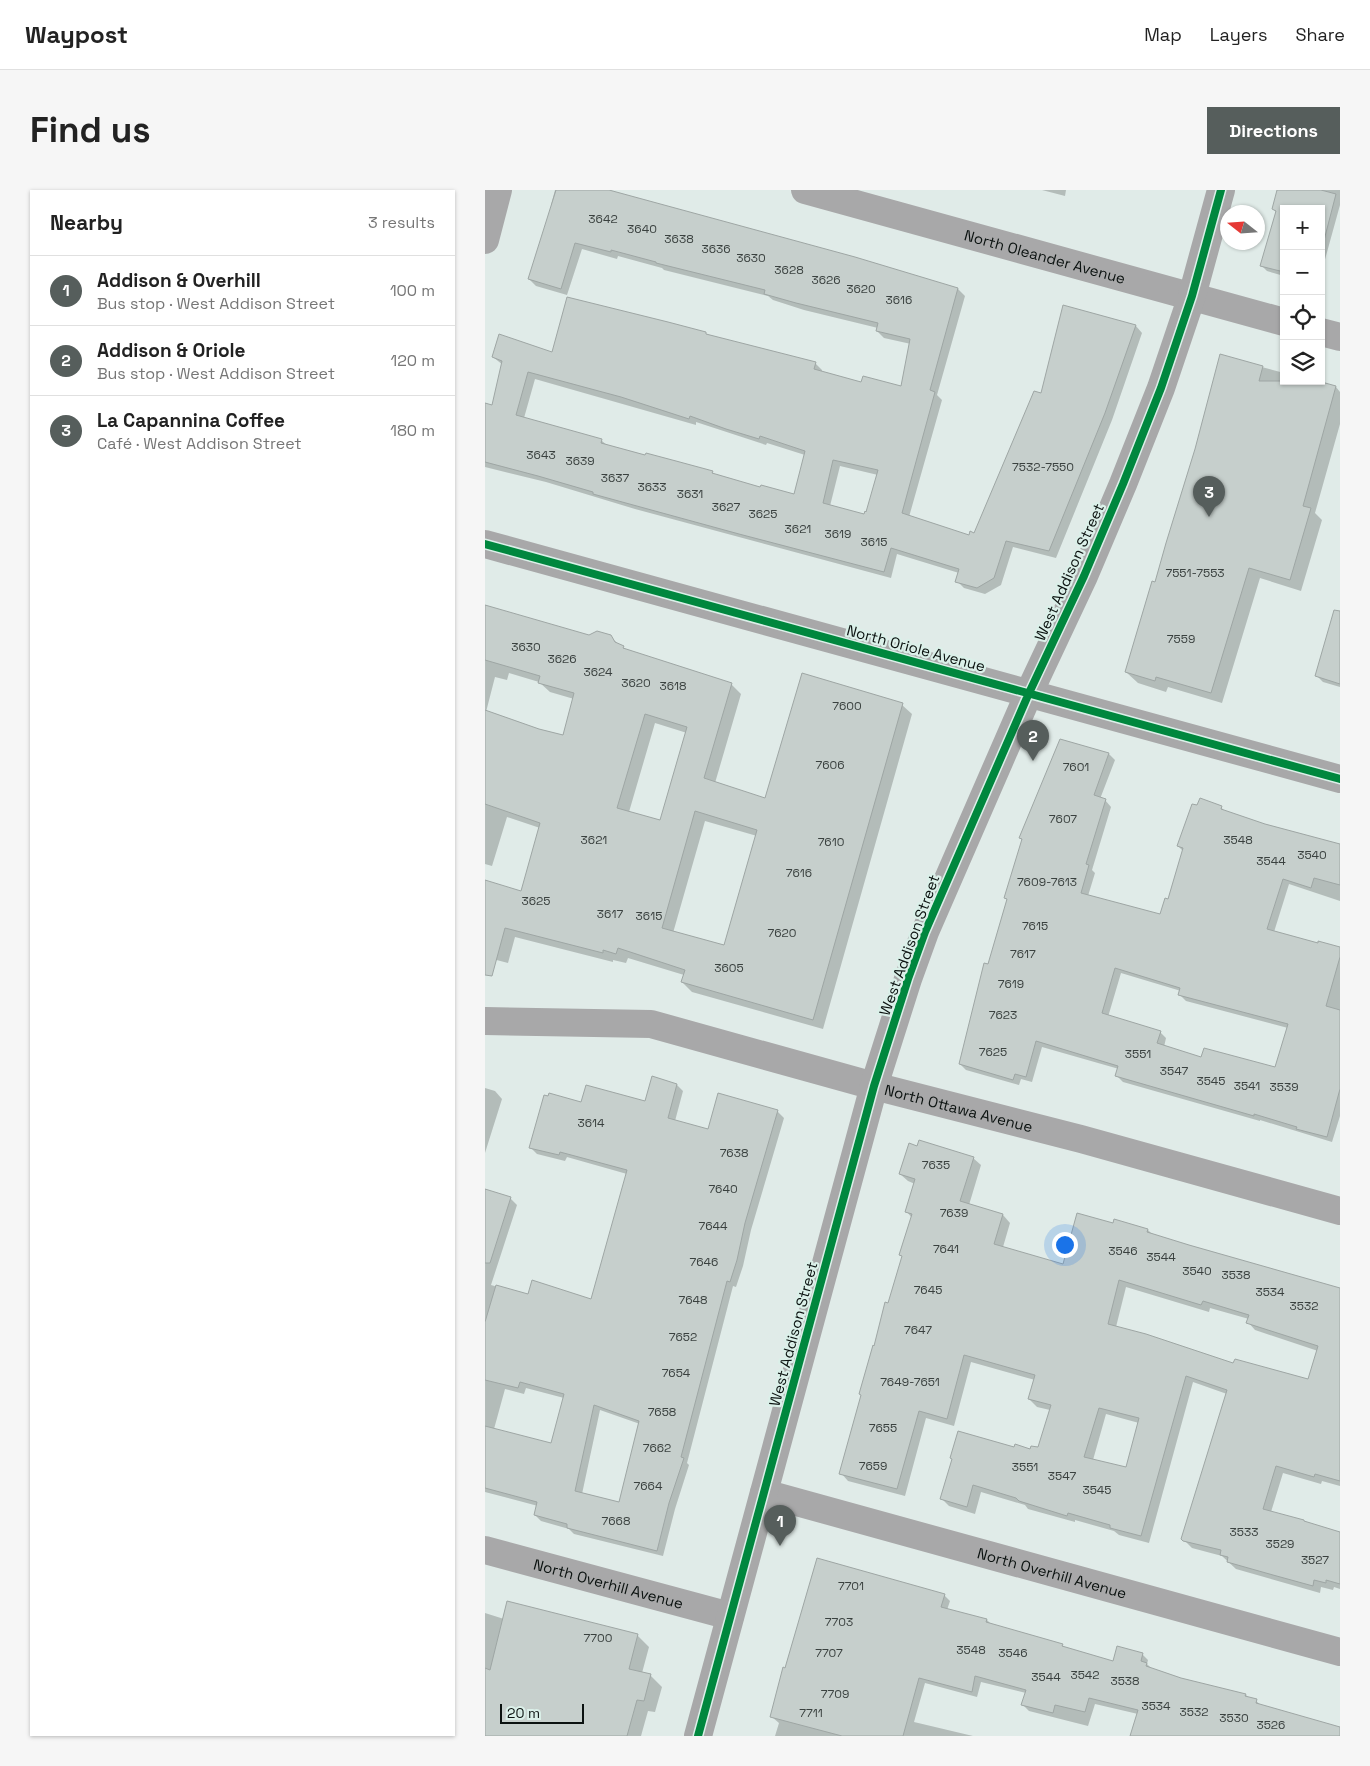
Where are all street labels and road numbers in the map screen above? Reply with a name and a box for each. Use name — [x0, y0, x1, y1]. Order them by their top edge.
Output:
street label: North Oleander Avenue — [962, 225, 1128, 287]
street label: West Addison Street — [1030, 500, 1108, 644]
street label: North Oriole Avenue — [845, 620, 987, 676]
street label: West Addison Street — [875, 872, 943, 1018]
street label: North Ottawa Avenue — [883, 1080, 1035, 1136]
street label: West Addison Street — [765, 1260, 821, 1408]
street label: North Overhill Avenue — [975, 1543, 1129, 1602]
street label: North Overhill Avenue — [532, 1554, 686, 1613]

